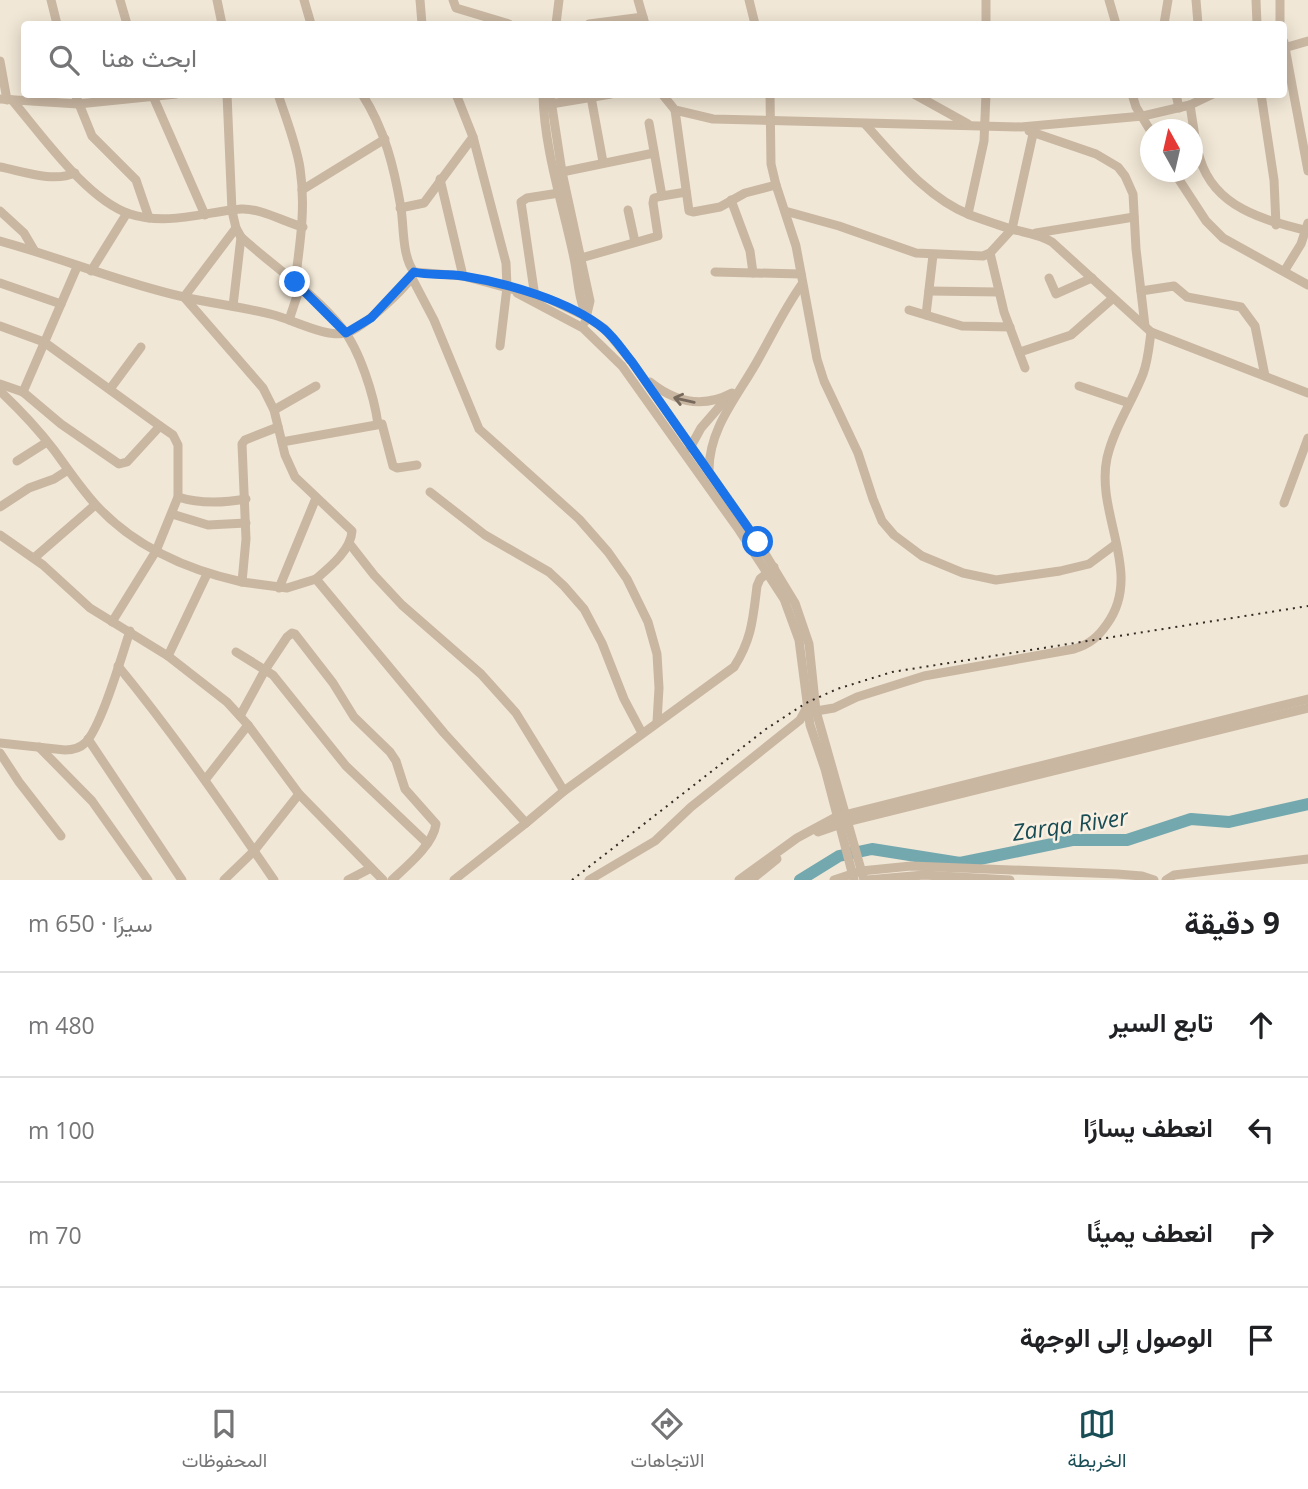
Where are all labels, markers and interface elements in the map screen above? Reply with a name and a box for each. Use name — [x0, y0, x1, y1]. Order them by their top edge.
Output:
search box — [21, 21, 1287, 98]
text: ابحث هنا — [101, 39, 197, 75]
icon: search — [45, 41, 83, 79]
north arrow — [1140, 119, 1203, 182]
route end — [279, 266, 310, 297]
one-way arrow — [673, 392, 695, 405]
route start — [742, 526, 773, 557]
water label: Zarqa River — [1009, 800, 1131, 848]
text: 9 دقيقة — [1184, 902, 1280, 943]
text: سيرًا · 650 m — [28, 907, 153, 939]
text: تابع السير — [1109, 1004, 1213, 1040]
icon: ahead — [1242, 1006, 1280, 1044]
text: 480 m — [28, 1009, 95, 1041]
text: انعطف يسارًا — [1083, 1109, 1213, 1145]
icon: left — [1242, 1111, 1280, 1149]
text: 100 m — [28, 1114, 95, 1146]
text: انعطف يمينًا — [1086, 1214, 1213, 1250]
icon: right — [1242, 1216, 1280, 1254]
text: 70 m — [28, 1219, 82, 1251]
text: الوصول إلى الوجهة — [1020, 1319, 1213, 1355]
icon: arrive — [1242, 1321, 1280, 1359]
tab: المحفوظات — [182, 1405, 267, 1477]
tab: الاتجاهات — [631, 1405, 704, 1477]
tab: الخريطة — [1068, 1405, 1126, 1477]

